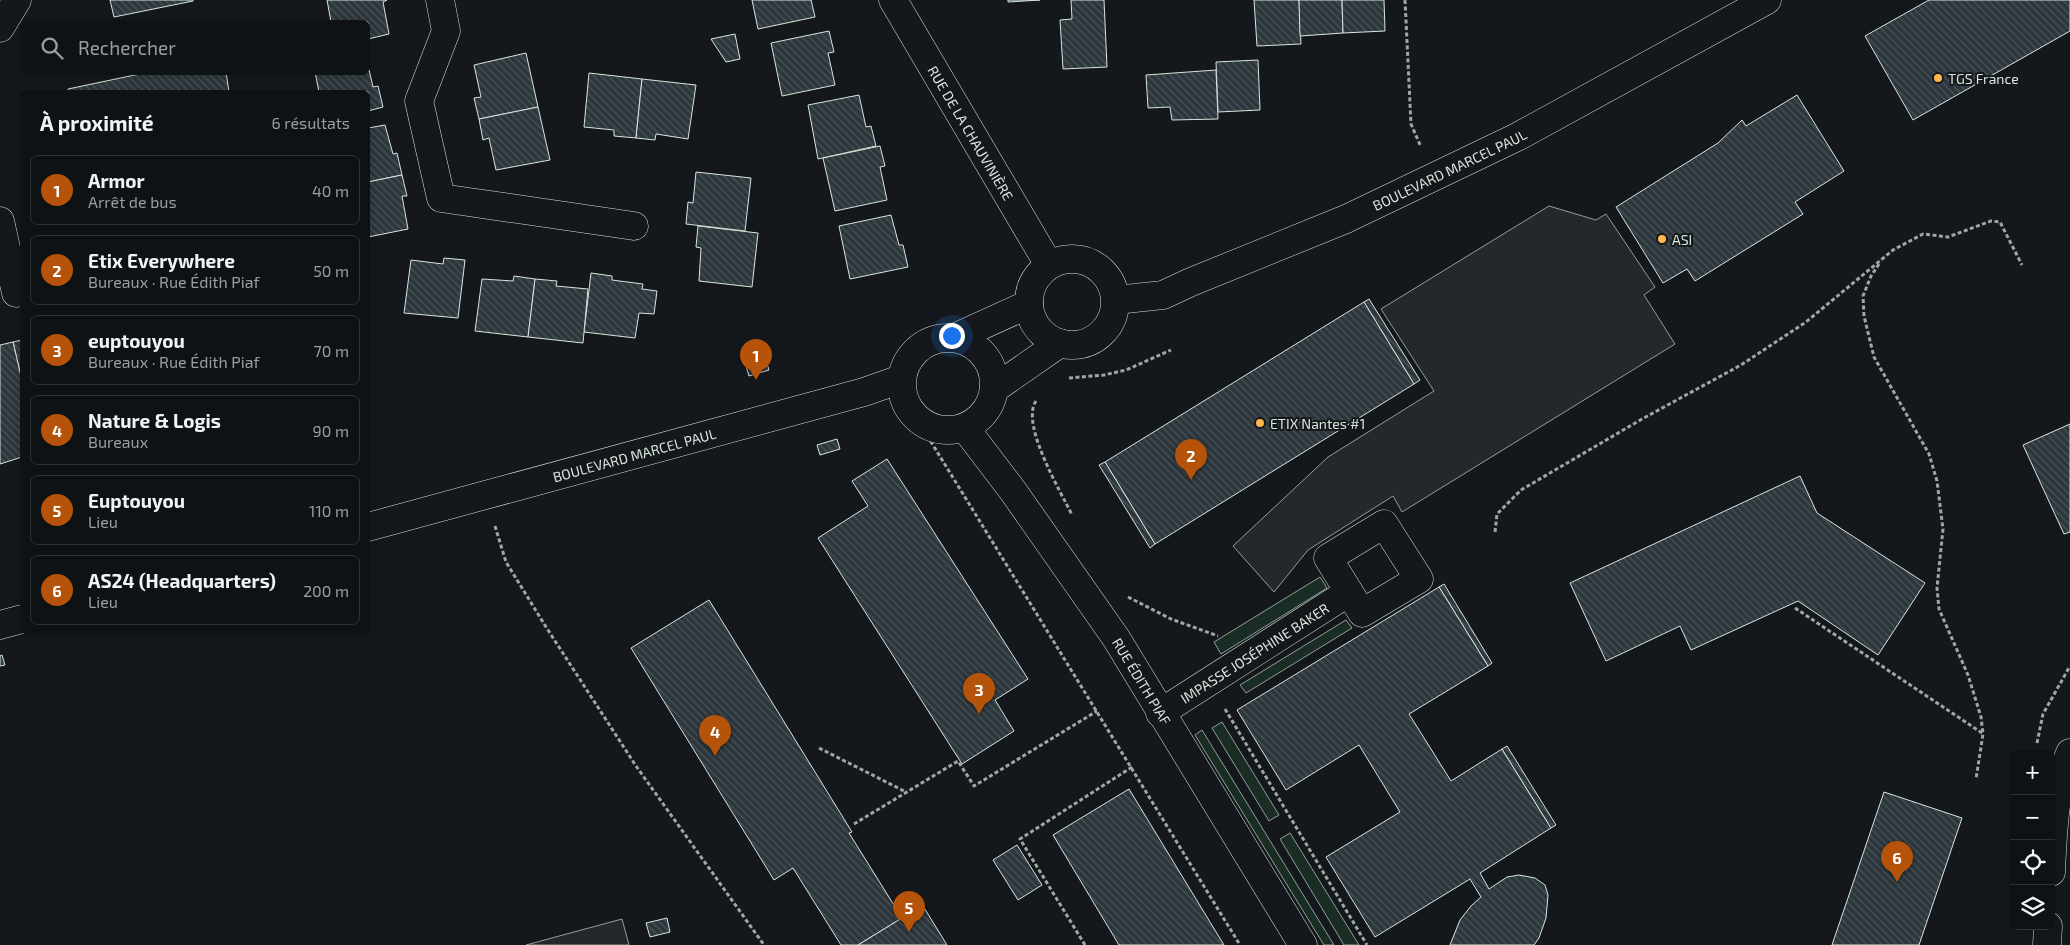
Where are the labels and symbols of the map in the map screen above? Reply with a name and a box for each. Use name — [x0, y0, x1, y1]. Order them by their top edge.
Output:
street label: RUE DE LA CHAUVINIÈRE — [925, 62, 1017, 203]
place label: TGS France — [1948, 70, 2019, 87]
marker: TGS France — [1932, 72, 1944, 84]
street label: BOULEVARD MARCEL PAUL — [1370, 125, 1529, 214]
place label: ASI — [1672, 231, 1692, 248]
marker: ASI — [1656, 233, 1668, 245]
your location — [939, 323, 965, 349]
pin: 1 — [740, 339, 772, 380]
place label: ETIX Nantes #1 — [1270, 415, 1365, 432]
marker: ETIX Nantes #1 — [1254, 417, 1266, 429]
street label: BOULEVARD MARCEL PAUL — [551, 424, 718, 485]
pin: 2 — [1175, 439, 1207, 480]
street label: IMPASSE JOSÉPHINE BAKER — [1177, 599, 1332, 706]
street label: RUE ÉDITH PIAF — [1109, 634, 1175, 728]
pin: 3 — [963, 673, 995, 714]
pin: 4 — [699, 715, 731, 756]
pin: 6 — [1881, 841, 1913, 882]
pin: 5 — [893, 891, 925, 932]

